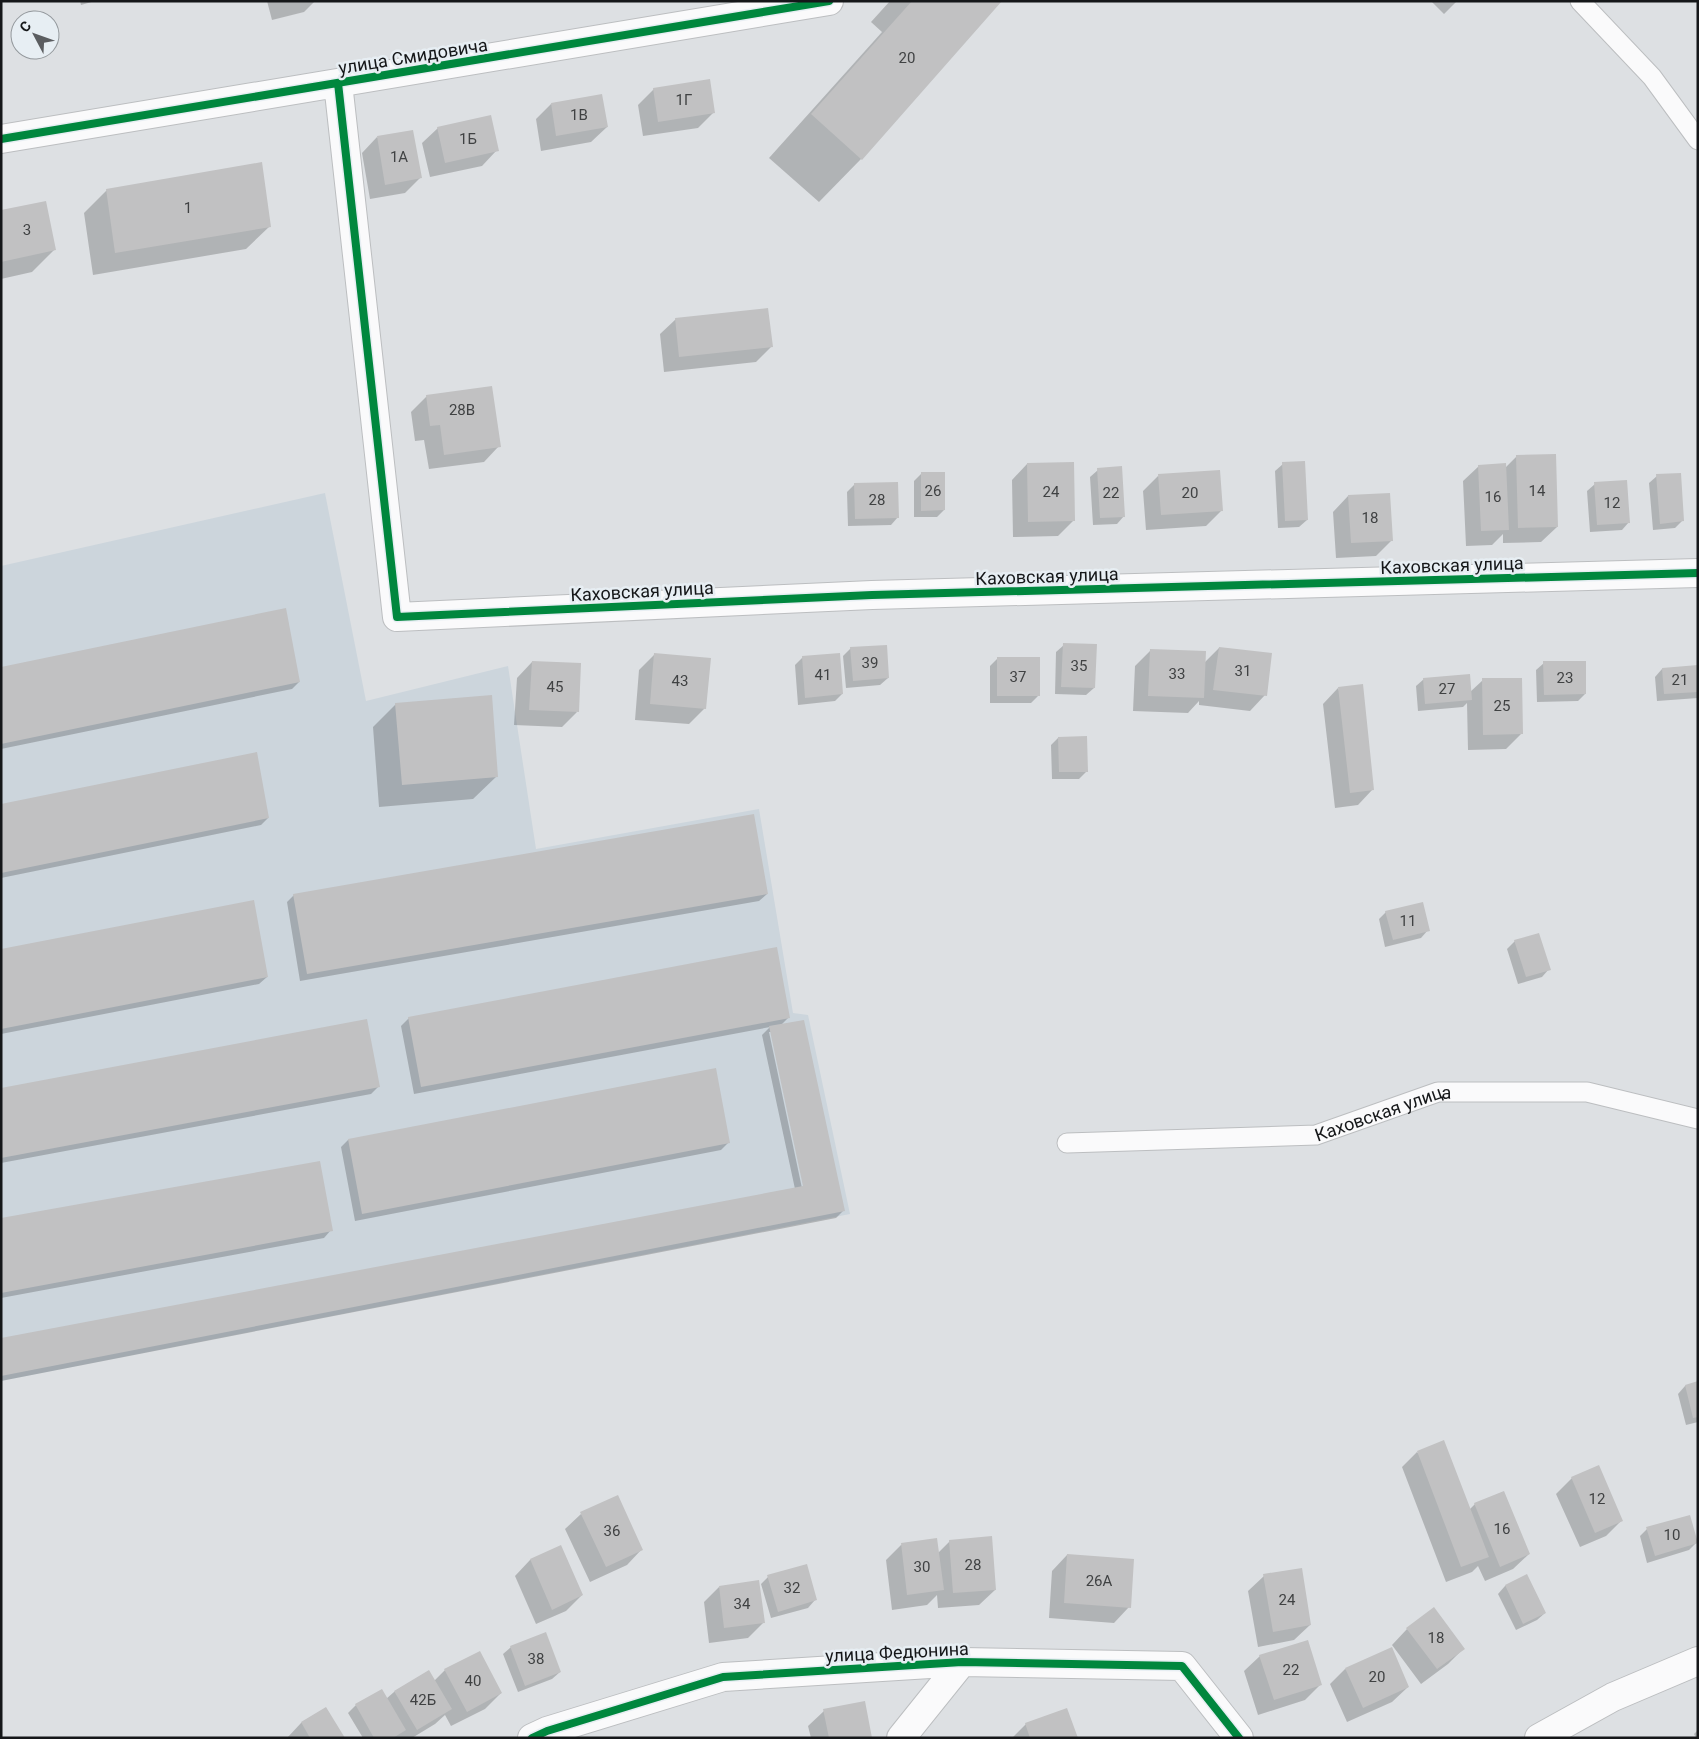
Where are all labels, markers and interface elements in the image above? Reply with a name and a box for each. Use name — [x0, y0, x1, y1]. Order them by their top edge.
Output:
north arrow — [10, 10, 60, 60]
text: С — [16, 18, 34, 35]
street label: улица Смидовича — [337, 34, 489, 78]
house number: 20 — [899, 49, 915, 67]
house number: 1Г — [676, 91, 692, 109]
house number: 1В — [570, 106, 588, 124]
house number: 1Б — [459, 130, 477, 148]
house number: 1А — [390, 148, 408, 166]
house number: 1 — [184, 199, 192, 217]
house number: 3 — [23, 221, 31, 239]
house number: 28В — [449, 401, 475, 419]
house number: 26 — [925, 482, 941, 500]
house number: 14 — [1529, 482, 1546, 500]
house number: 24 — [1043, 483, 1060, 501]
house number: 22 — [1103, 484, 1119, 502]
house number: 20 — [1182, 484, 1198, 502]
house number: 16 — [1485, 488, 1501, 506]
house number: 28 — [869, 491, 885, 509]
house number: 12 — [1604, 494, 1620, 512]
house number: 18 — [1362, 509, 1378, 527]
street label: Каховская улица — [1380, 552, 1524, 578]
street label: Каховская улица — [975, 563, 1119, 589]
street label: Каховская улица — [570, 577, 714, 605]
house number: 39 — [862, 654, 878, 672]
house number: 35 — [1071, 657, 1087, 675]
house number: 31 — [1235, 662, 1251, 680]
house number: 33 — [1169, 665, 1185, 683]
house number: 41 — [815, 666, 831, 684]
house number: 37 — [1010, 668, 1026, 686]
house number: 23 — [1557, 669, 1573, 687]
house number: 21 — [1672, 671, 1688, 689]
house number: 43 — [672, 672, 688, 690]
house number: 45 — [547, 678, 563, 696]
house number: 27 — [1439, 680, 1455, 698]
house number: 25 — [1494, 697, 1510, 715]
house number: 11 — [1400, 912, 1416, 930]
street label: Каховская улица — [1312, 1081, 1451, 1145]
house number: 12 — [1589, 1490, 1605, 1508]
house number: 16 — [1494, 1520, 1510, 1538]
house number: 36 — [604, 1522, 620, 1540]
house number: 10 — [1664, 1526, 1680, 1544]
house number: 28 — [965, 1556, 981, 1574]
house number: 30 — [914, 1558, 930, 1576]
house number: 26А — [1086, 1572, 1113, 1590]
house number: 32 — [784, 1579, 800, 1597]
house number: 24 — [1279, 1591, 1296, 1609]
house number: 34 — [734, 1595, 751, 1613]
house number: 18 — [1428, 1629, 1444, 1647]
street label: улица Федюнина — [825, 1638, 969, 1666]
house number: 38 — [528, 1650, 544, 1668]
house number: 22 — [1283, 1661, 1299, 1679]
house number: 20 — [1369, 1668, 1385, 1686]
house number: 40 — [465, 1672, 481, 1690]
house number: 42Б — [410, 1691, 436, 1709]

